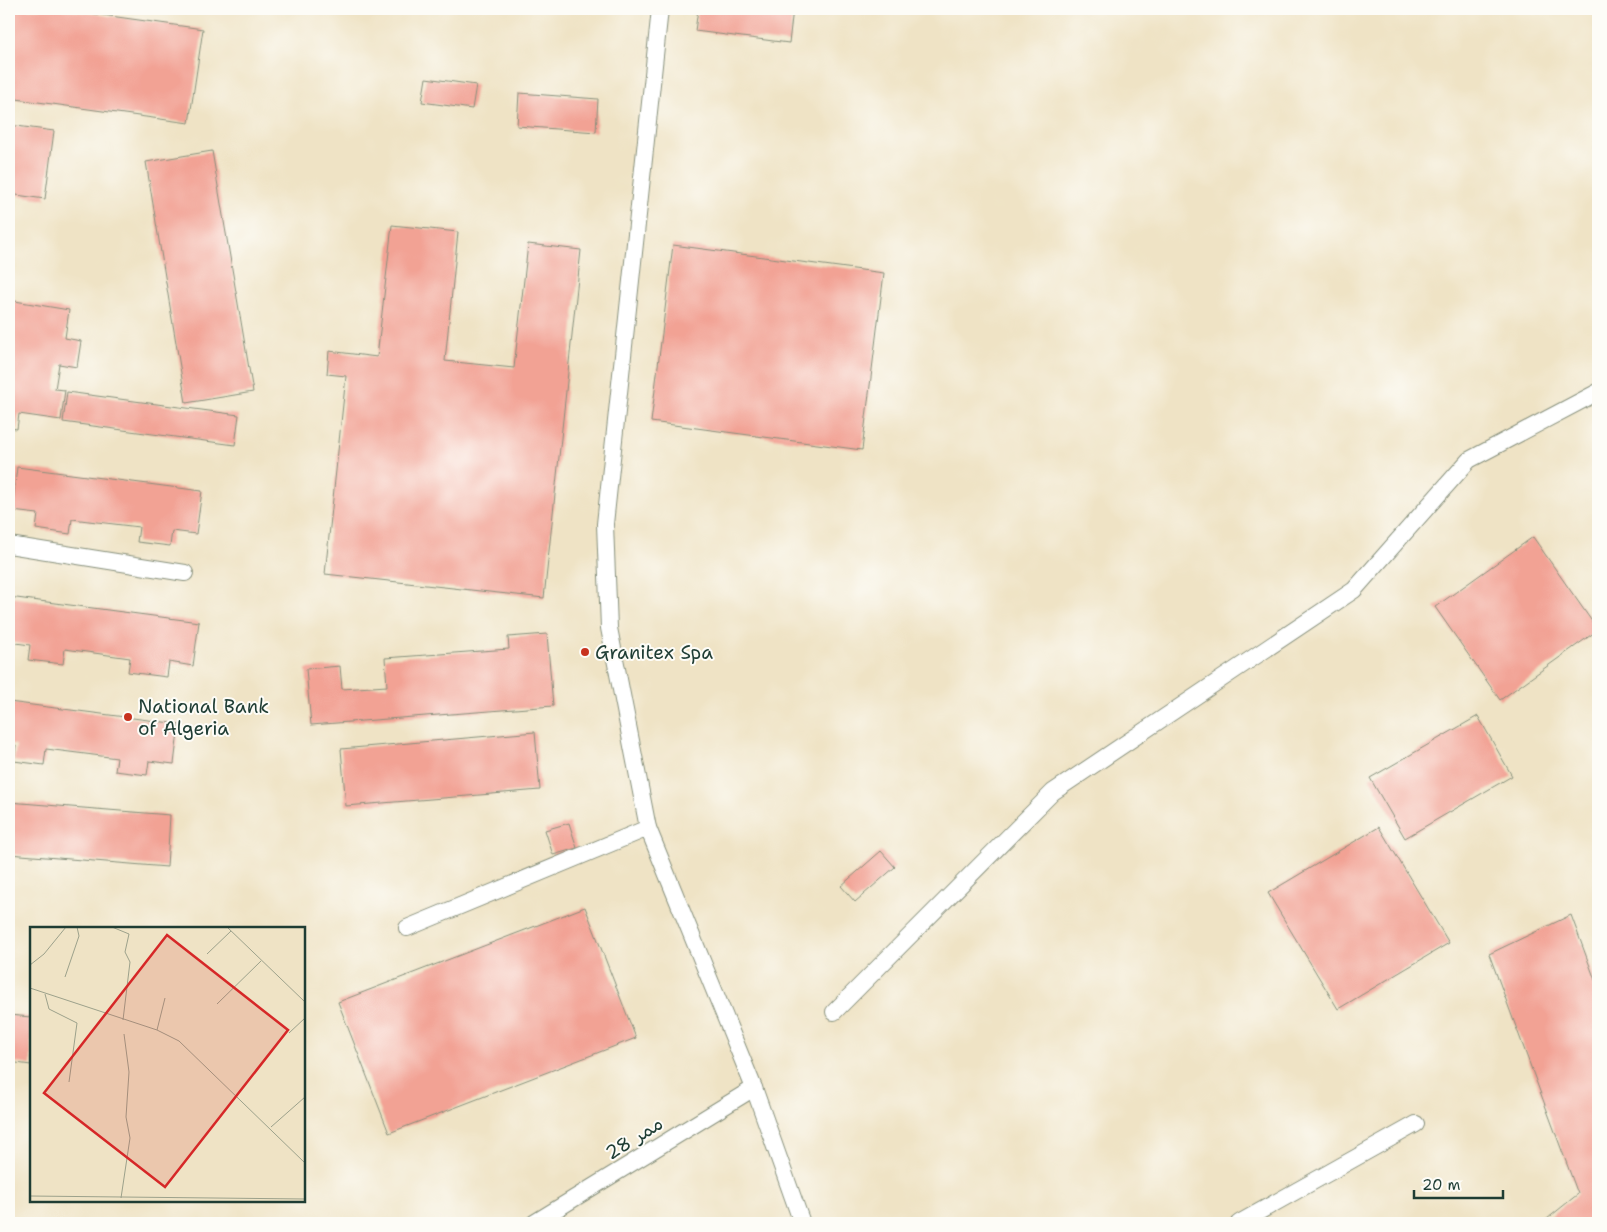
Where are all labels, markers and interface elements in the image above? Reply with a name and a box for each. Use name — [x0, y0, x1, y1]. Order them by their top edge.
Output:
place label: Granitex Spa — [595, 640, 713, 665]
marker: Granitex Spa — [579, 646, 591, 658]
place label: National Bank of Algeria — [138, 694, 269, 741]
marker: National Bank of Algeria — [122, 711, 134, 723]
inset map — [30, 927, 305, 1202]
street label: ممر 28 — [601, 1111, 667, 1165]
scale bar — [1414, 1167, 1503, 1199]
text: 20 m — [1422, 1175, 1461, 1195]

